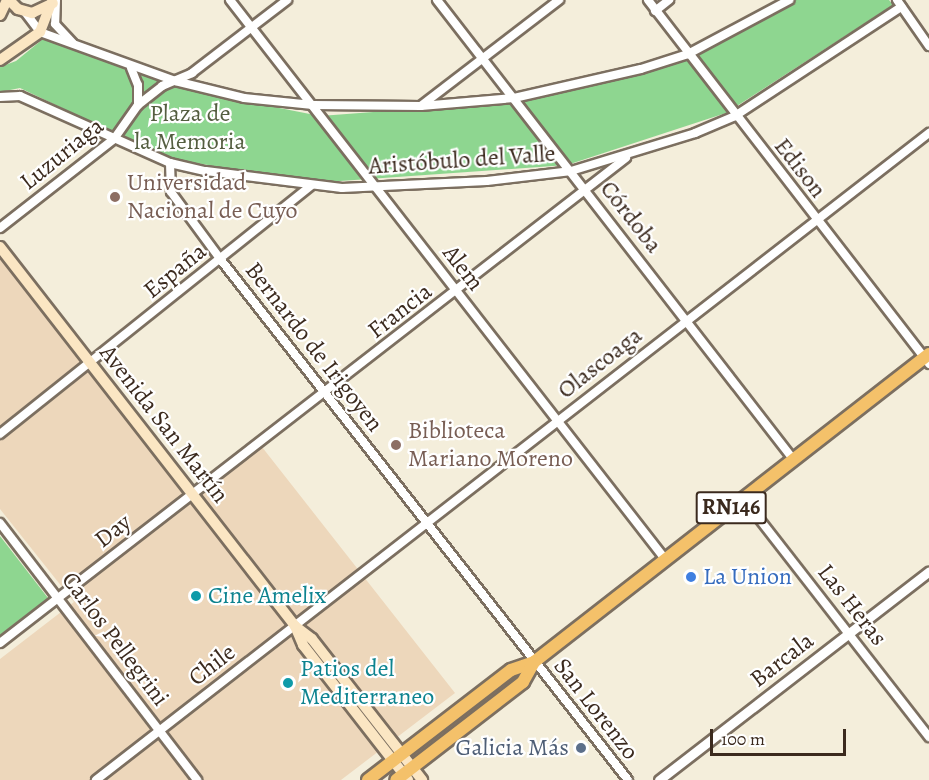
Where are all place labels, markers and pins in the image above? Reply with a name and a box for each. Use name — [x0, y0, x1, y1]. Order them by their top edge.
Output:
place label: Universidad Nacional de Cuyo — [127, 169, 297, 225]
marker: Universidad Nacional de Cuyo — [108, 190, 122, 204]
place label: Biblioteca Mariano Moreno — [408, 417, 573, 473]
marker: Biblioteca Mariano Moreno — [389, 438, 403, 452]
place label: La Union — [703, 563, 792, 591]
marker: La Union — [684, 570, 698, 584]
place label: Cine Amelix — [208, 582, 326, 610]
marker: Cine Amelix — [189, 589, 203, 603]
place label: Patios del Mediterraneo — [300, 655, 434, 711]
marker: Patios del Mediterraneo — [281, 676, 295, 690]
place label: Galicia Más — [456, 734, 569, 762]
marker: Galicia Más — [574, 741, 588, 755]

